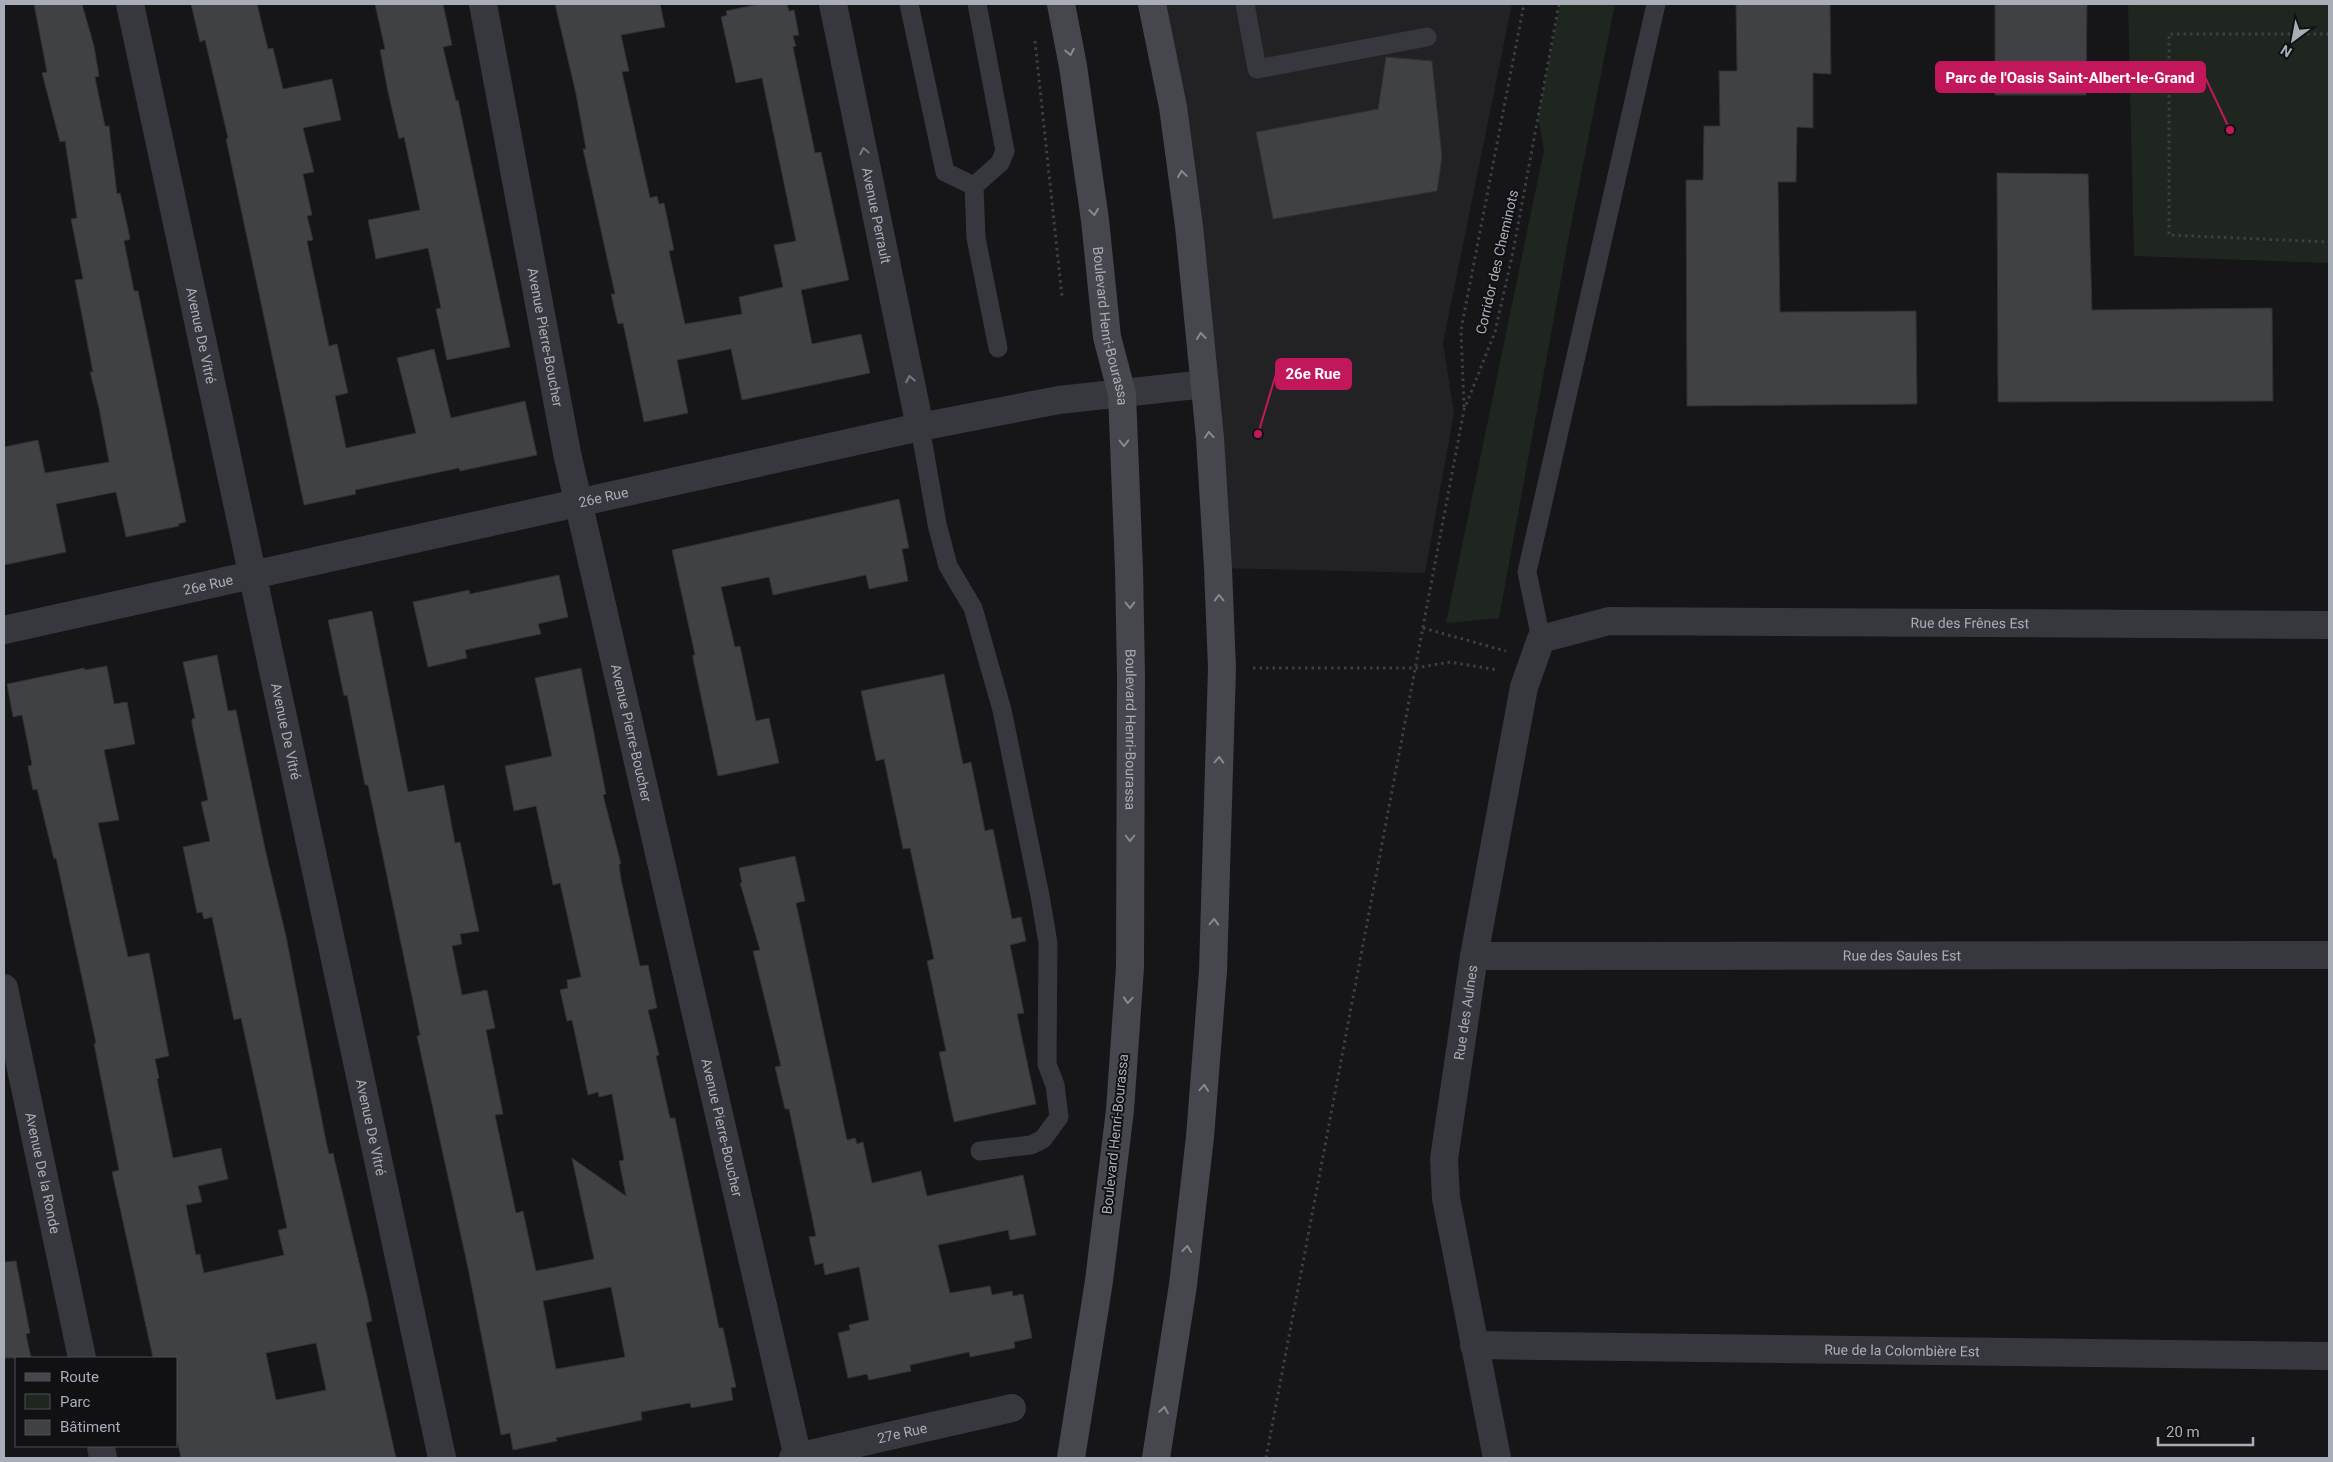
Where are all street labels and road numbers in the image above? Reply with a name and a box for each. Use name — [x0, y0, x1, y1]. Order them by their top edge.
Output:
street label: Avenue Perrault — [859, 166, 894, 266]
street label: Corridor des Cheminots — [1473, 188, 1521, 336]
street label: Boulevard Henri-Bourassa — [1090, 246, 1130, 406]
street label: Avenue Pierre-Boucher — [524, 266, 566, 408]
street label: Avenue De Vitré — [183, 286, 219, 385]
street label: 26e Rue — [577, 484, 630, 510]
street label: 26e Rue — [182, 572, 234, 598]
street label: Rue des Frênes Est — [1911, 615, 2030, 631]
street label: Boulevard Henri-Bourassa — [1123, 649, 1139, 810]
street label: Avenue Pierre-Boucher — [608, 662, 655, 804]
street label: Avenue De Vitré — [268, 682, 304, 781]
street label: Rue des Saules Est — [1843, 947, 1962, 964]
street label: Rue des Aulnes — [1451, 964, 1481, 1061]
street label: Boulevard Henri-Bourassa — [1099, 1053, 1131, 1215]
street label: Avenue Pierre-Boucher — [698, 1057, 746, 1199]
street label: Avenue De Vitré — [353, 1078, 389, 1177]
street label: Avenue De la Ronde — [22, 1111, 64, 1235]
street label: Rue de la Colombière Est — [1824, 1342, 1980, 1360]
street label: 27e Rue — [876, 1420, 929, 1446]

